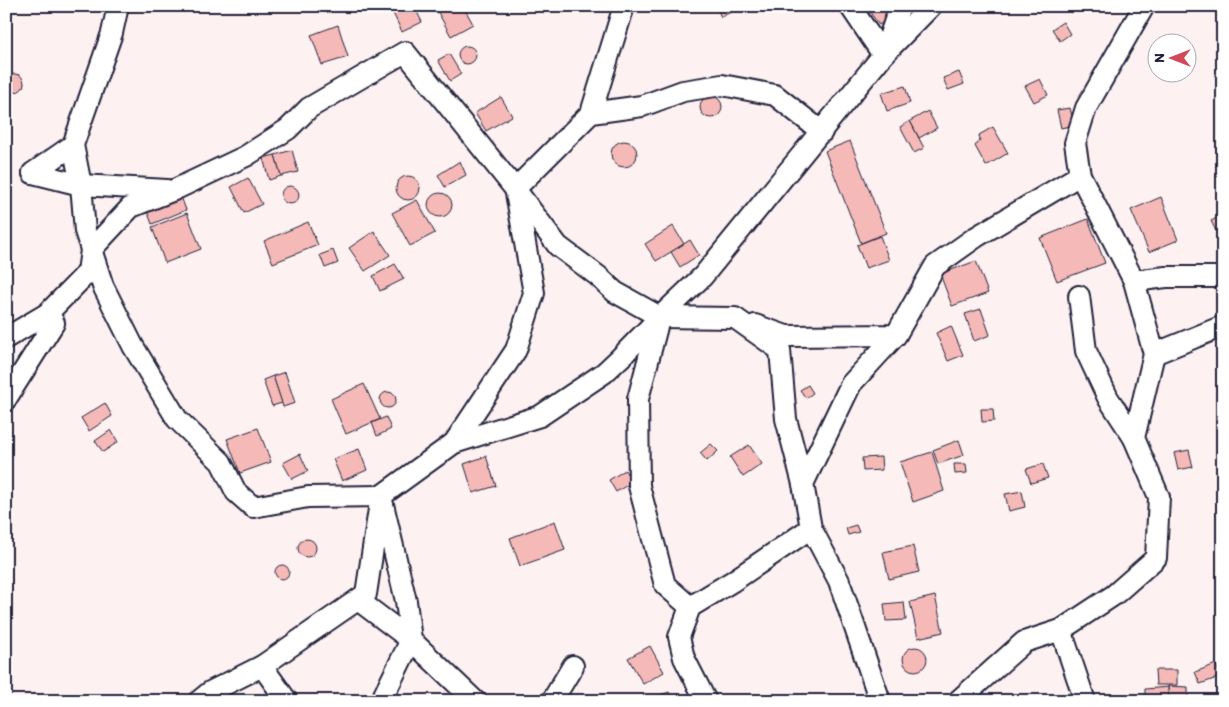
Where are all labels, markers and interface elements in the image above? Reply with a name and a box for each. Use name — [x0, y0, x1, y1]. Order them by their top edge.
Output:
north arrow — [1146, 32, 1196, 82]
text: N — [1151, 53, 1168, 63]

